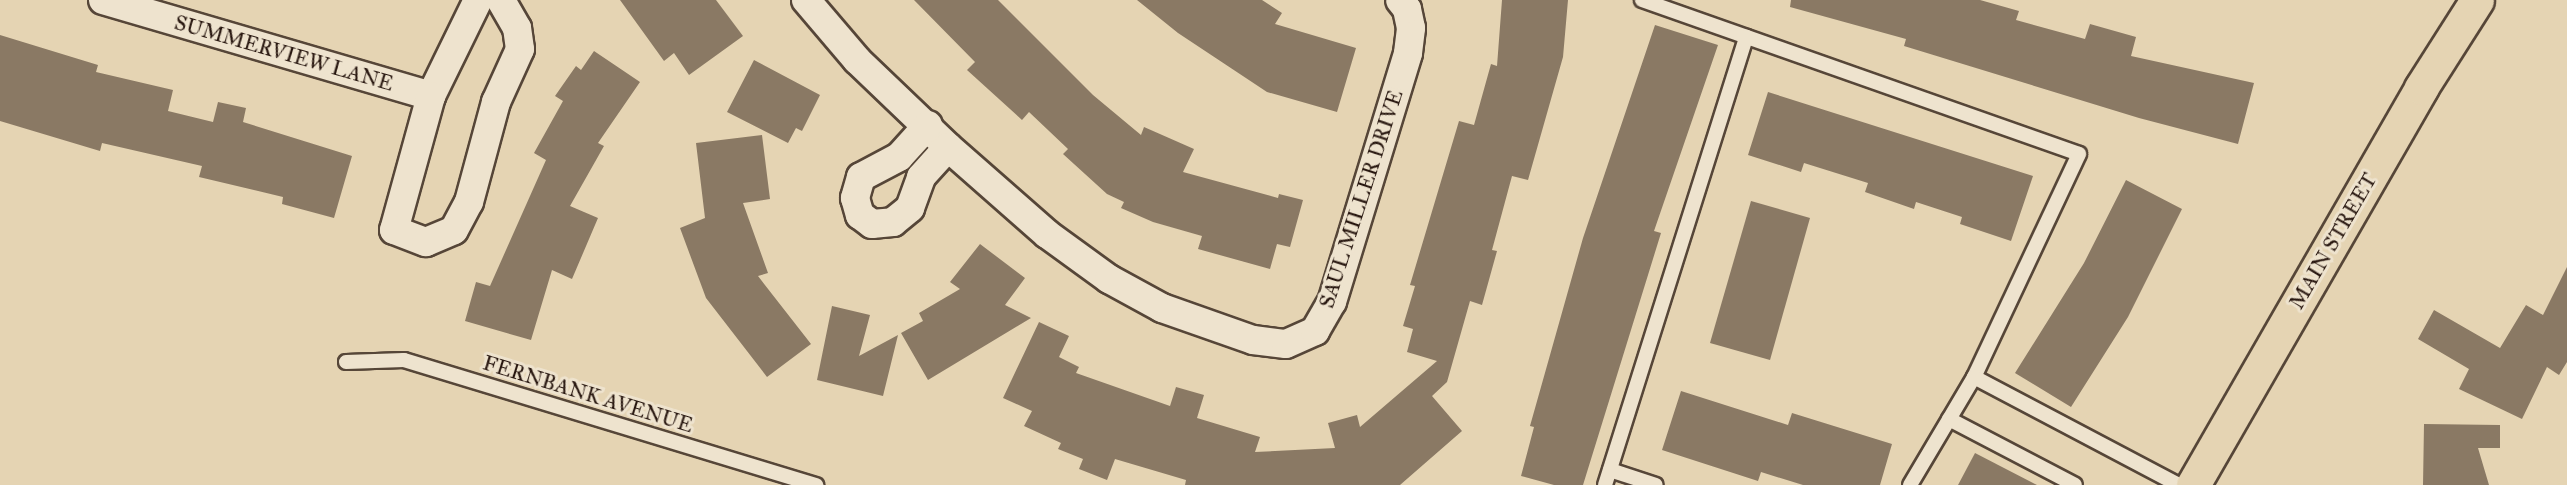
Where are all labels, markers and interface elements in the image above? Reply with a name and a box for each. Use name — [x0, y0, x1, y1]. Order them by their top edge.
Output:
street label: SUMMERVIEW LANE — [172, 10, 396, 96]
street label: SAUL MILLER DRIVE — [1314, 87, 1408, 311]
street label: MAIN STREET — [2284, 169, 2382, 313]
street label: FERNBANK AVENUE — [480, 350, 696, 438]

